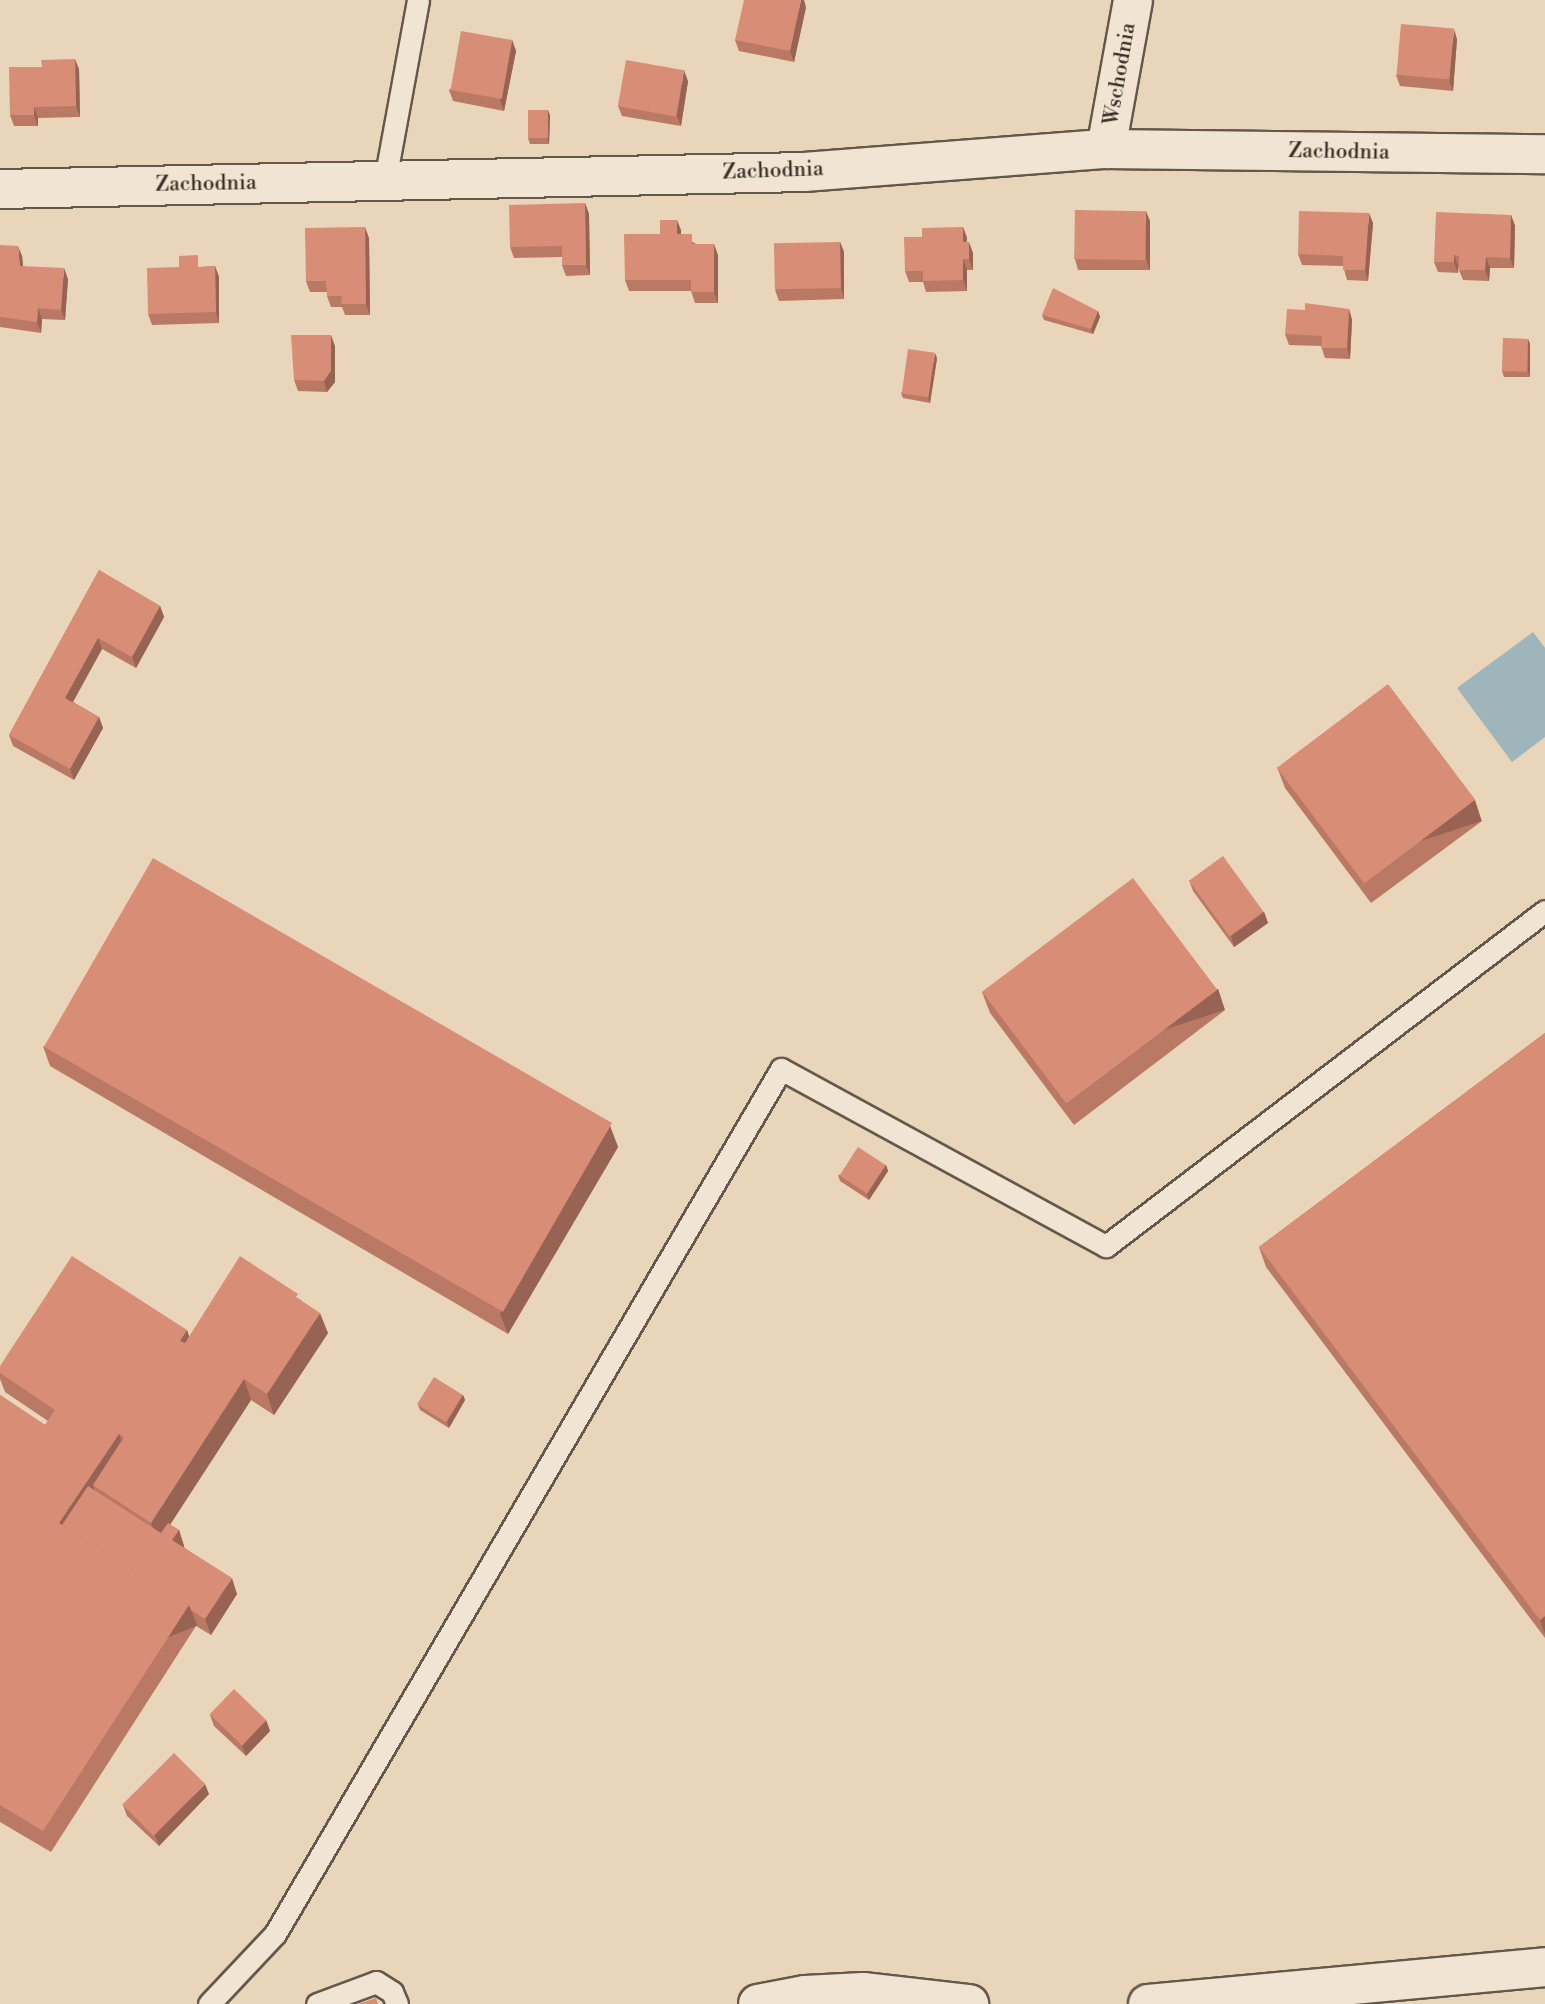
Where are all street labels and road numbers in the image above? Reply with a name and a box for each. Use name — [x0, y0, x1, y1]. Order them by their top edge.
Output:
street label: Wschodnia — [1099, 21, 1141, 127]
street label: Zachodnia — [1288, 139, 1390, 165]
street label: Zachodnia — [722, 157, 824, 185]
street label: Zachodnia — [155, 171, 257, 197]

